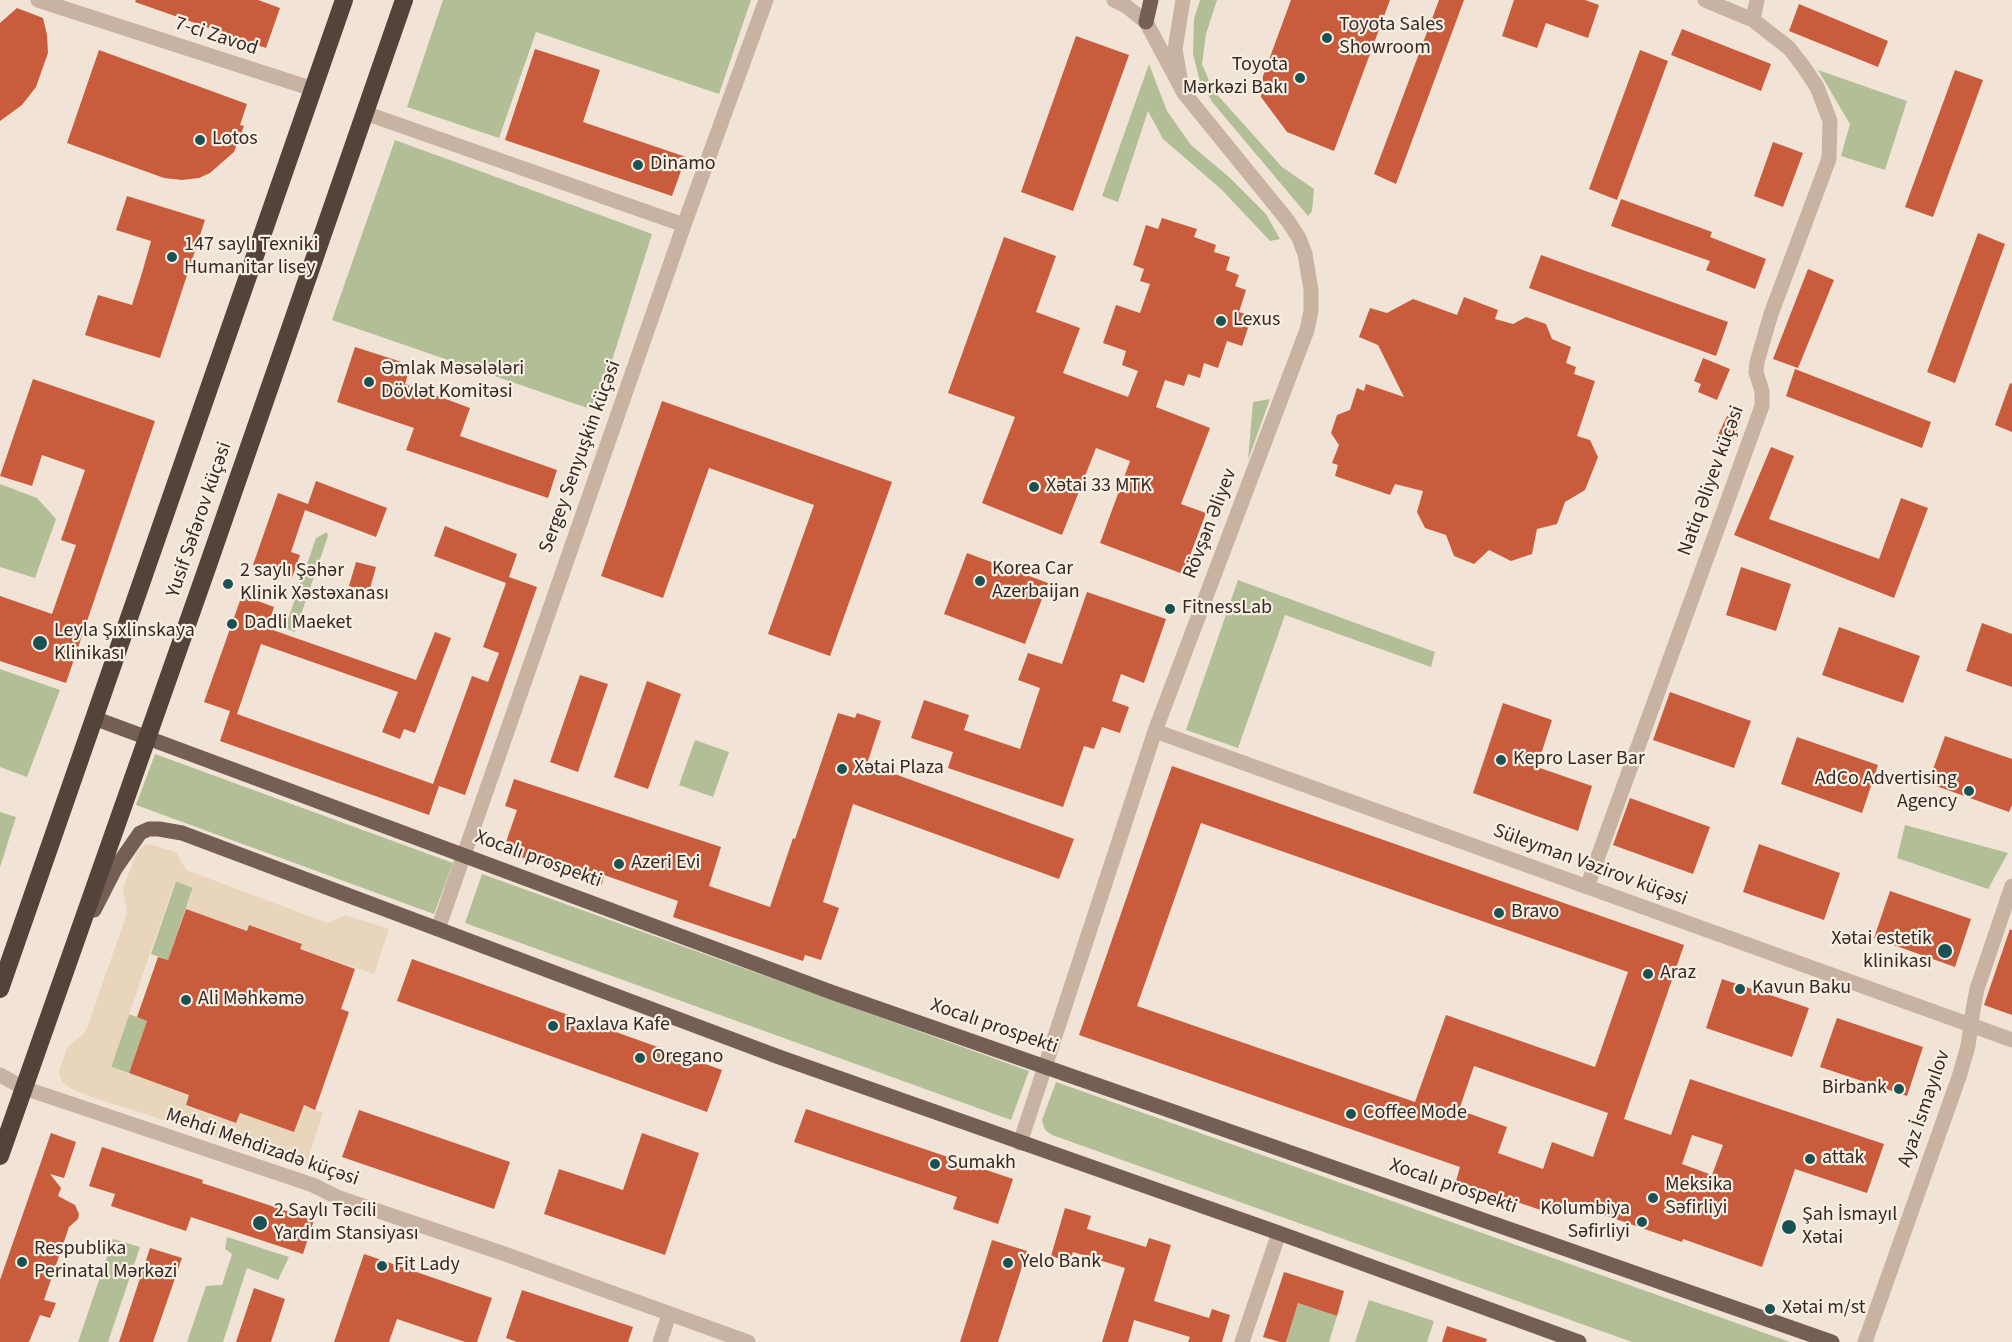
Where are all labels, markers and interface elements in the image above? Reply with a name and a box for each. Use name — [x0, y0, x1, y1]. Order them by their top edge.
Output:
street label: 7-ci Zavod — [171, 12, 261, 62]
place label: Toyota Sales Showroom — [1339, 14, 1443, 61]
marker: Toyota Sales Showroom — [1320, 31, 1334, 45]
place label: Toyota Mərkəzi Bakı — [1183, 54, 1288, 101]
marker: Toyota Mərkəzi Bakı — [1293, 71, 1307, 85]
place label: Lotos — [212, 128, 258, 152]
marker: Lotos — [193, 133, 207, 147]
place label: Dinamo — [650, 153, 716, 177]
marker: Dinamo — [631, 158, 645, 172]
place label: 147 saylı Texniki Humanitar lisey — [184, 234, 318, 281]
marker: 147 saylı Texniki Humanitar lisey — [165, 250, 179, 264]
place label: Lexus — [1233, 309, 1280, 333]
marker: Lexus — [1214, 314, 1228, 328]
street label: Sergey Senyuşkin küçəsi — [535, 357, 627, 557]
place label: Əmlak Məsələləri Dövlət Komitəsi — [381, 358, 524, 405]
marker: Əmlak Məsələləri Dövlət Komitəsi — [362, 375, 376, 389]
street label: Natiq Əliyev küçəsi — [1674, 403, 1750, 559]
street label: Yusif Səfərov küçəsi — [162, 439, 238, 601]
street label: Rövşən Əliyev — [1179, 465, 1243, 583]
place label: Xətai 33 MTK — [1046, 475, 1152, 499]
marker: Xətai 33 MTK — [1027, 480, 1041, 494]
place label: Korea Car Azerbaijan — [992, 558, 1080, 605]
place label: 2 saylı Şəhər Klinik Xəstəxanası — [240, 560, 389, 607]
marker: Korea Car Azerbaijan — [973, 574, 987, 588]
marker: 2 saylı Şəhər Klinik Xəstəxanası — [221, 577, 235, 591]
place label: FitnessLab — [1182, 597, 1272, 621]
marker: FitnessLab — [1163, 602, 1177, 616]
place label: Dadli Maeket — [244, 612, 352, 636]
marker: Dadli Maeket — [225, 617, 239, 631]
place label: Leyla Şıxlinskaya Klinikası — [54, 620, 195, 667]
marker: Leyla Şıxlinskaya Klinikası — [31, 634, 49, 652]
place label: Kepro Laser Bar — [1513, 748, 1645, 772]
marker: Kepro Laser Bar — [1494, 753, 1508, 767]
place label: Xətai Plaza — [854, 757, 944, 781]
marker: Xətai Plaza — [835, 762, 849, 776]
place label: AdCo Advertising Agency — [1815, 768, 1957, 815]
marker: AdCo Advertising Agency — [1962, 784, 1976, 798]
street label: Süleyman Vəzirov küçəsi — [1490, 820, 1690, 912]
street label: Xocalı prospekti — [471, 826, 605, 894]
place label: Azeri Evi — [631, 852, 701, 876]
marker: Azeri Evi — [612, 857, 626, 871]
place label: Bravo — [1511, 901, 1559, 925]
marker: Bravo — [1492, 906, 1506, 920]
place label: Xətai estetik klinikası — [1831, 928, 1932, 975]
marker: Xətai estetik klinikası — [1936, 942, 1954, 960]
place label: Araz — [1660, 962, 1696, 986]
marker: Araz — [1641, 967, 1655, 981]
place label: Kavun Baku — [1752, 977, 1851, 1001]
marker: Kavun Baku — [1733, 982, 1747, 996]
place label: Ali Məhkəmə — [198, 988, 305, 1012]
marker: Ali Məhkəmə — [179, 993, 193, 1007]
street label: Xocalı prospekti — [927, 994, 1061, 1060]
place label: Paxlava Kafe — [565, 1014, 670, 1038]
marker: Paxlava Kafe — [546, 1019, 560, 1033]
place label: Oregano — [652, 1046, 723, 1070]
street label: Ayaz İsmayılov — [1894, 1047, 1956, 1171]
marker: Oregano — [633, 1051, 647, 1065]
place label: Birbank — [1822, 1077, 1887, 1101]
marker: Birbank — [1892, 1082, 1906, 1096]
place label: Coffee Mode — [1363, 1102, 1467, 1126]
street label: Mehdi Mehdizadə küçəsi — [162, 1104, 362, 1192]
marker: Coffee Mode — [1344, 1107, 1358, 1121]
place label: attak — [1822, 1147, 1864, 1171]
place label: Sumakh — [947, 1152, 1016, 1176]
marker: attak — [1803, 1152, 1817, 1166]
street label: Xocalı prospekti — [1386, 1154, 1520, 1220]
marker: Sumakh — [928, 1157, 942, 1171]
place label: Meksika Səfirliyi — [1665, 1174, 1732, 1221]
marker: Meksika Səfirliyi — [1646, 1191, 1660, 1205]
place label: Kolumbiya Səfirliyi — [1540, 1198, 1630, 1245]
place label: 2 Saylı Təcili Yardım Stansiyası — [274, 1200, 419, 1247]
place label: Şah İsmayıl Xətai — [1802, 1204, 1897, 1251]
marker: 2 Saylı Təcili Yardım Stansiyası — [251, 1214, 269, 1232]
marker: Kolumbiya Səfirliyi — [1635, 1215, 1649, 1229]
marker: Şah İsmayıl Xətai — [1780, 1218, 1798, 1236]
place label: Respublika Perinatal Mərkəzi — [34, 1238, 177, 1285]
place label: Yelo Bank — [1020, 1251, 1101, 1275]
place label: Fit Lady — [394, 1254, 460, 1278]
marker: Respublika Perinatal Mərkəzi — [15, 1255, 29, 1269]
marker: Yelo Bank — [1001, 1256, 1015, 1270]
marker: Fit Lady — [375, 1259, 389, 1273]
place label: Xətai m/st — [1782, 1297, 1865, 1321]
marker: Xətai m/st — [1763, 1302, 1777, 1316]

